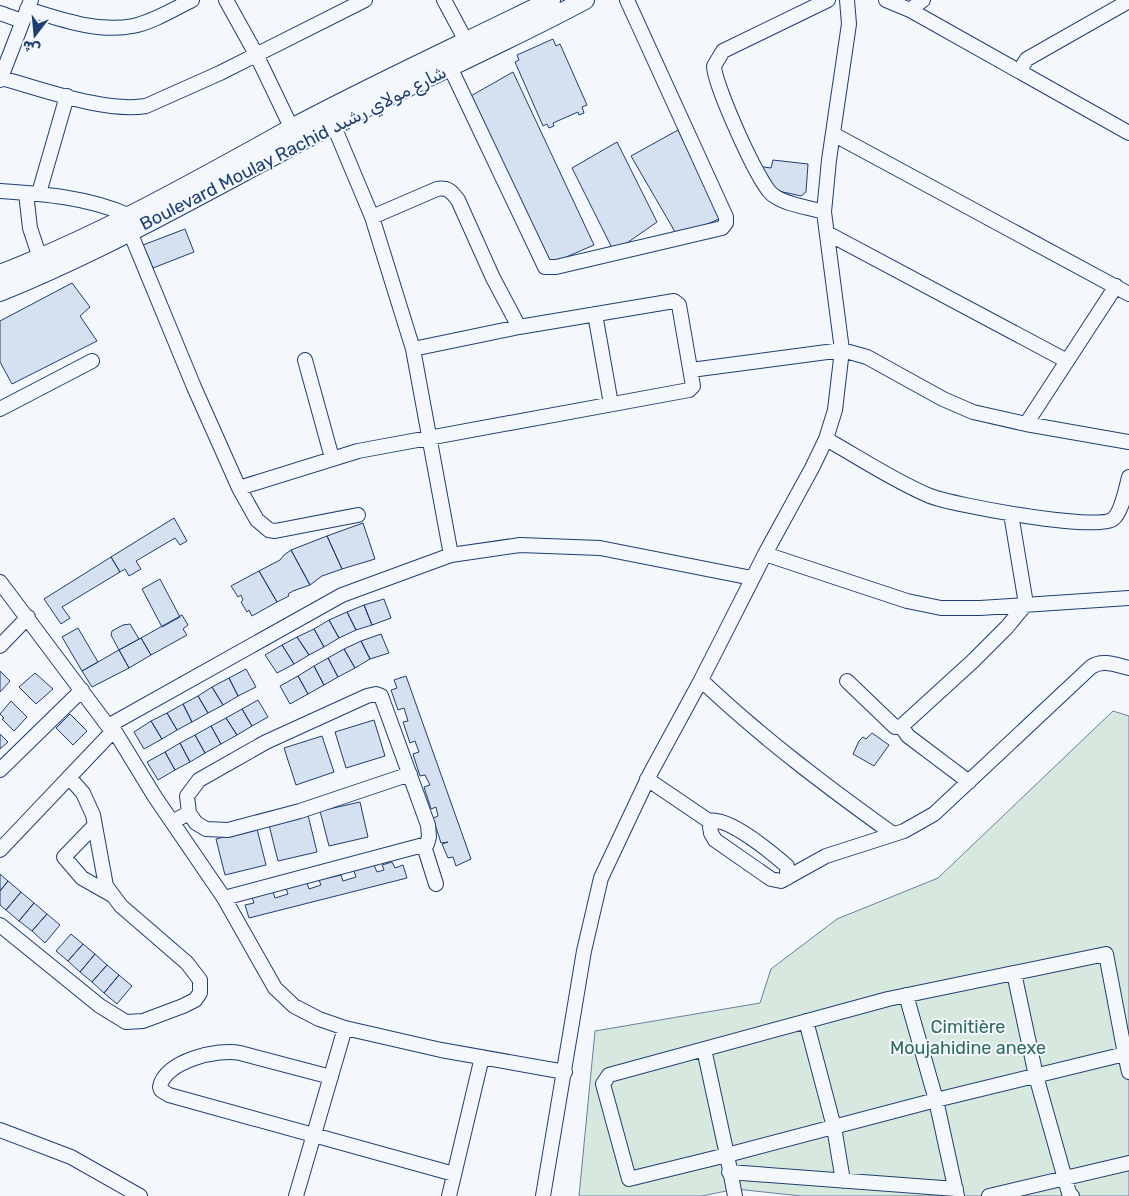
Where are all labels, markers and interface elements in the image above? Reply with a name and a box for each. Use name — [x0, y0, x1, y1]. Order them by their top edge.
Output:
north arrow — [10, 10, 60, 60]
text: ش — [20, 36, 42, 58]
street label: Boulevard Moulay Rachid شارع مولاي رشيد — [136, 61, 450, 236]
park label: Cimitière Moujahidine anexe — [890, 1016, 1046, 1059]

